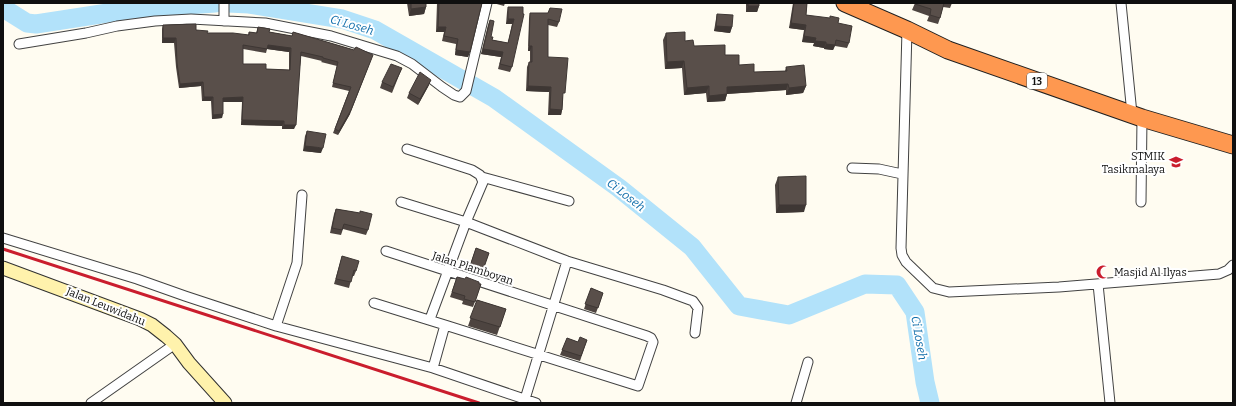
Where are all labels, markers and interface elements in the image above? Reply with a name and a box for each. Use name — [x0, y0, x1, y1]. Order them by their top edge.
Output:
water label: Ci Loseh — [329, 12, 375, 38]
road number: 13 — [1027, 73, 1047, 89]
place label: STMIK Tasikmalaya — [1102, 150, 1165, 176]
school or university icon: STMIK Tasikmalaya — [1168, 154, 1184, 170]
water label: Ci Loseh — [604, 176, 648, 214]
street label: Jalan Plamboyan — [430, 249, 515, 288]
mosque icon: Masjid Al Ilyas — [1095, 264, 1111, 280]
place label: Masjid Al Ilyas — [1114, 266, 1187, 279]
street label: Jalan Leuwidahu — [63, 284, 147, 328]
water label: Ci Loseh — [908, 315, 930, 361]

